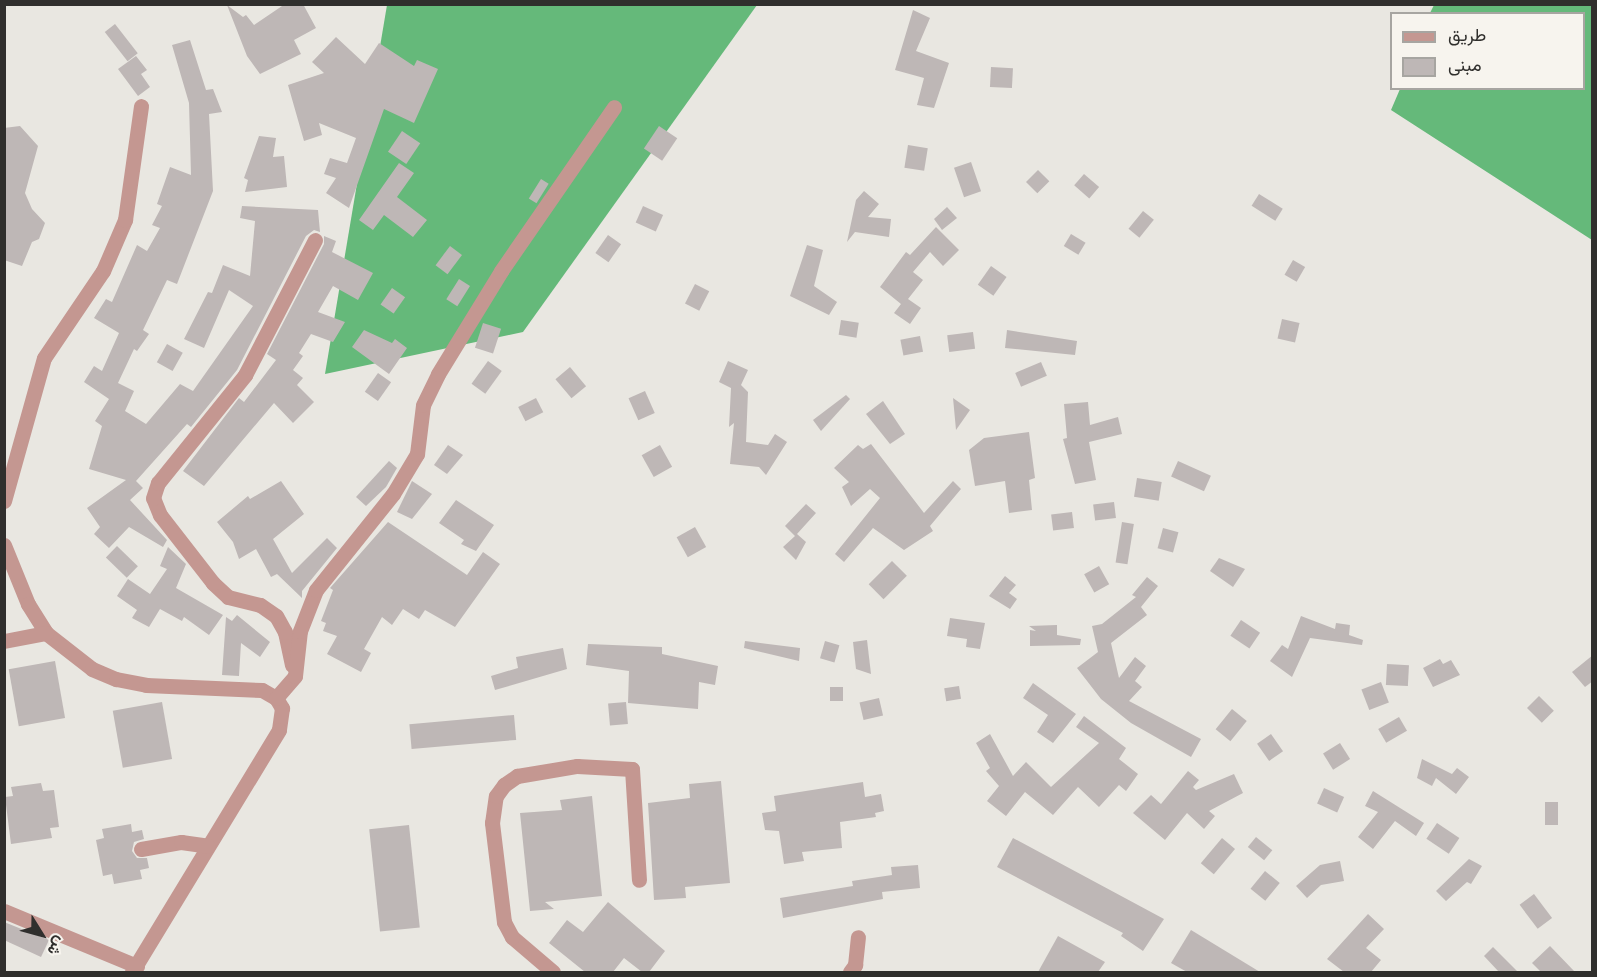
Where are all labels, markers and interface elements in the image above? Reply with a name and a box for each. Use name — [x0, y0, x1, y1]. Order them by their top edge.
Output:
legend — [1390, 12, 1585, 90]
text: طريق — [1448, 23, 1486, 47]
text: مبنى — [1448, 53, 1482, 77]
north arrow — [12, 905, 72, 965]
text: ش — [43, 932, 71, 960]

